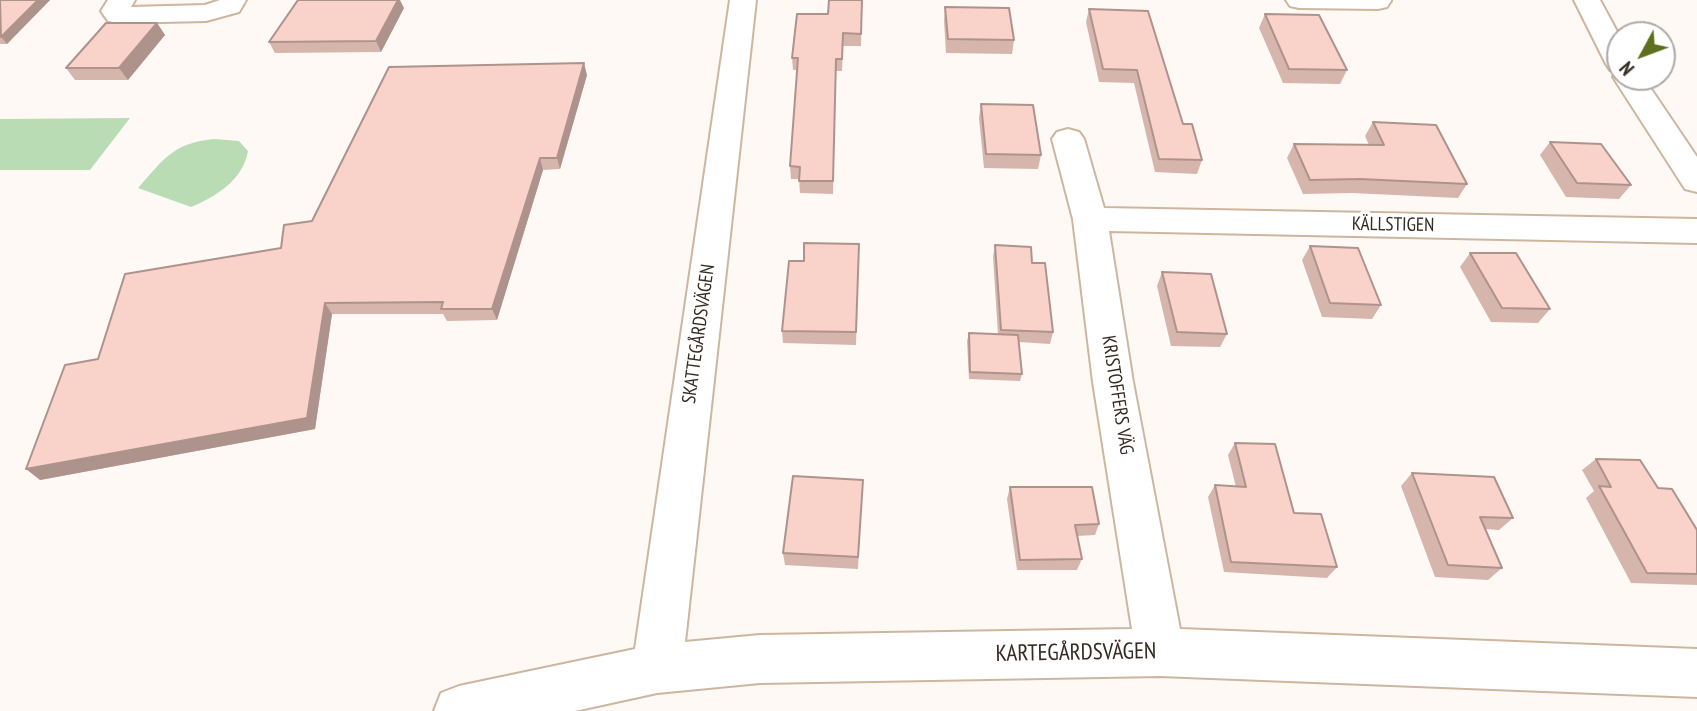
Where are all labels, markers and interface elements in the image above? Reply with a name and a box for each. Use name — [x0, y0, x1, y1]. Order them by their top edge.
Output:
north arrow — [1606, 21, 1676, 91]
text: N — [1614, 57, 1639, 80]
street label: KÄLLSTIGEN — [1352, 213, 1434, 237]
street label: SKATTEGÅRDSVÄGEN — [678, 263, 720, 405]
street label: KRISTOFFERS VÄG — [1096, 334, 1138, 456]
street label: KARTEGÅRDSVÄGEN — [995, 638, 1157, 668]

